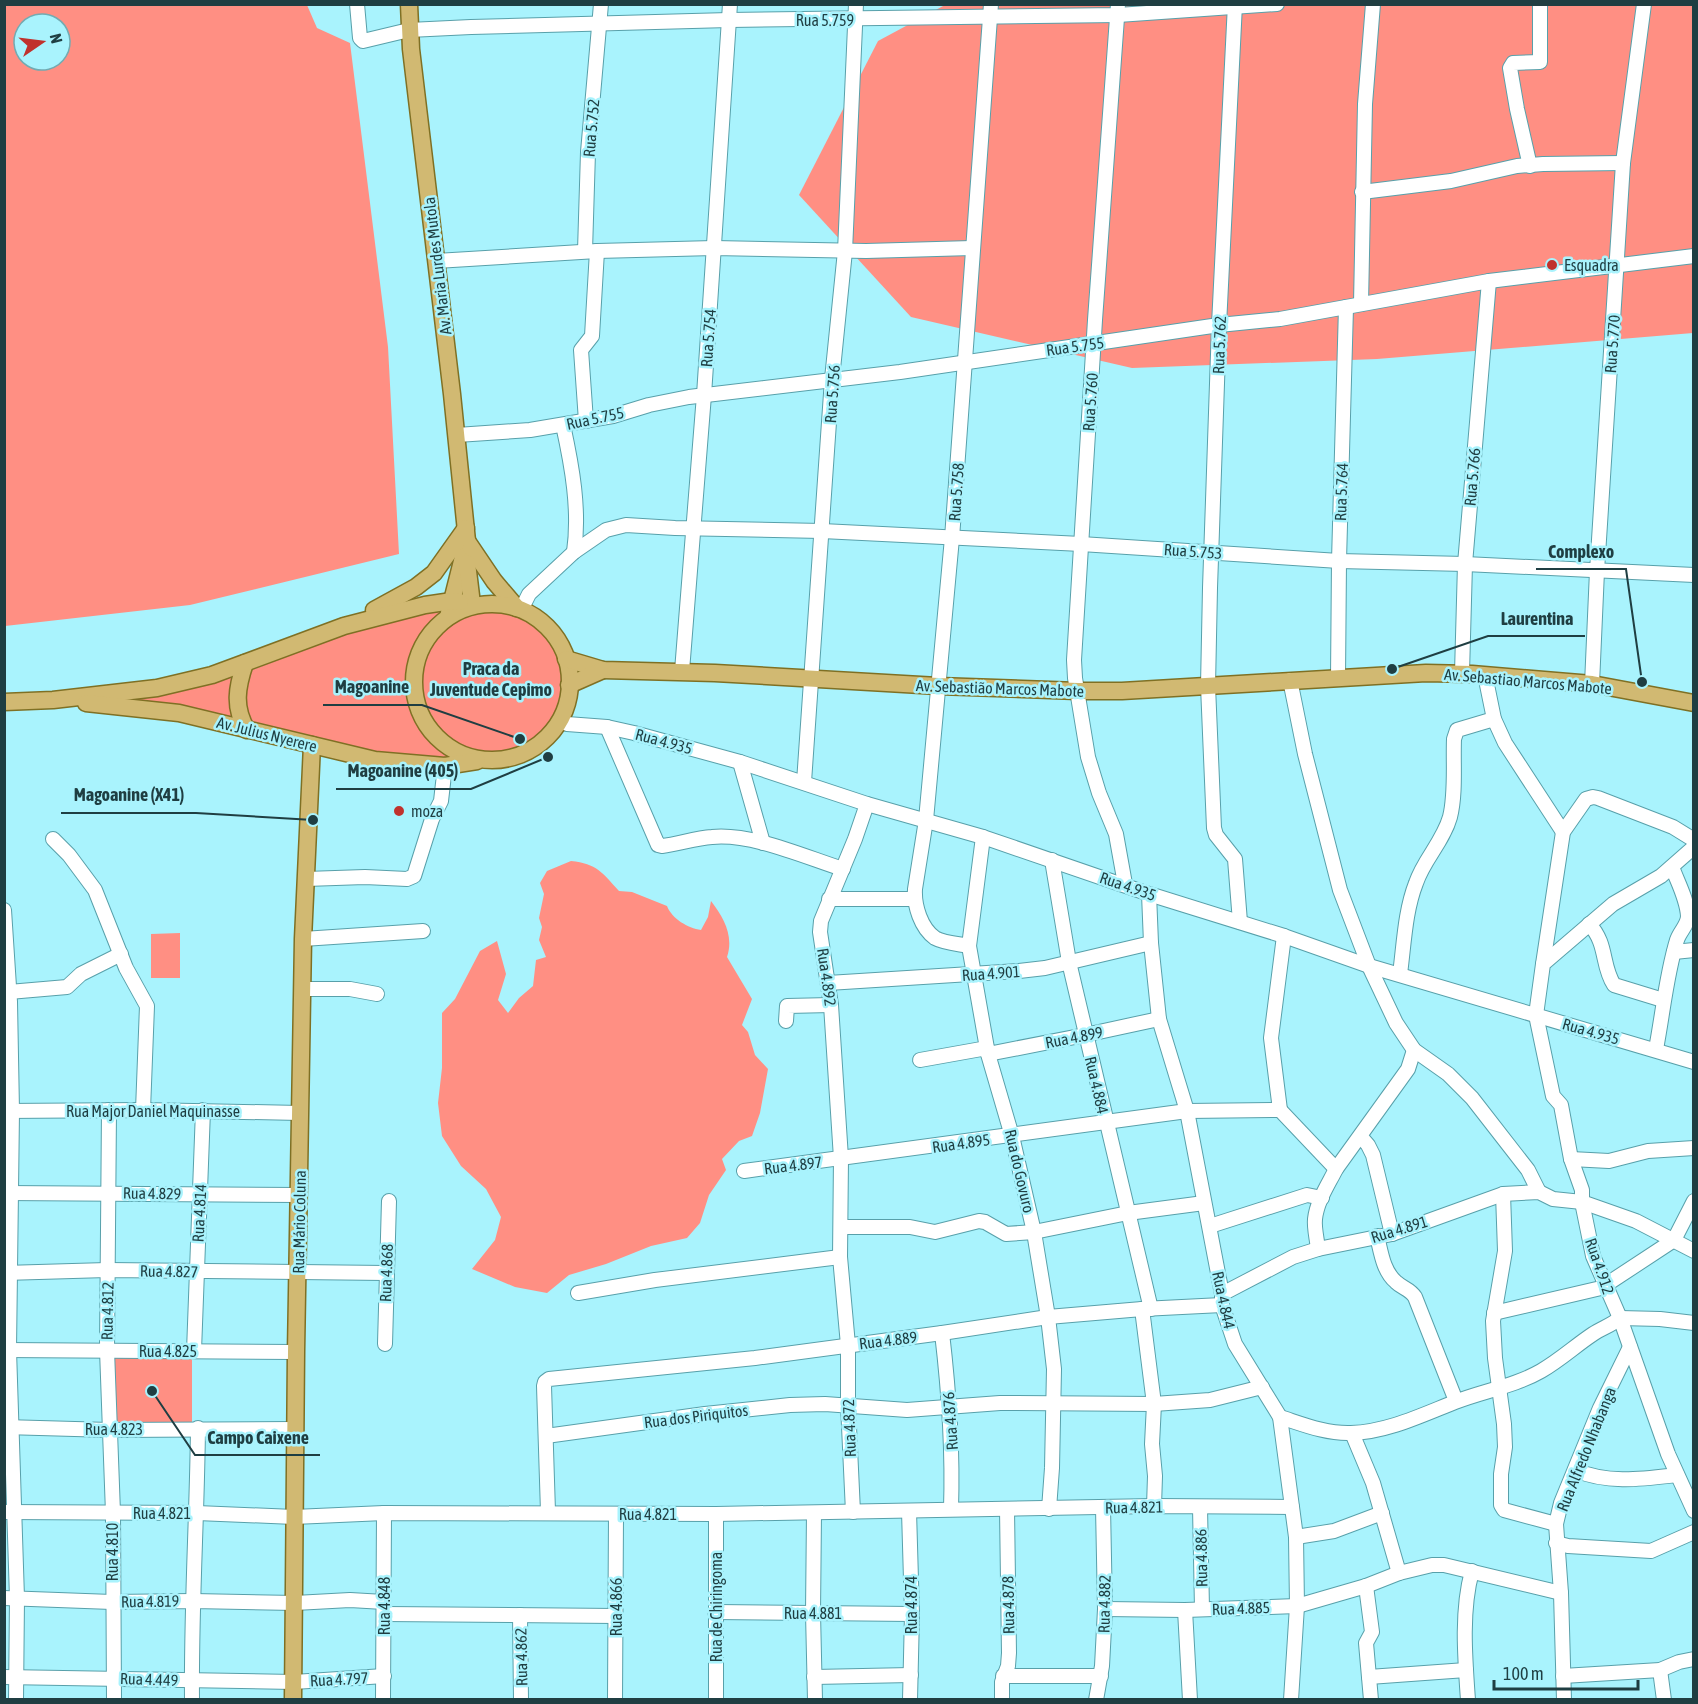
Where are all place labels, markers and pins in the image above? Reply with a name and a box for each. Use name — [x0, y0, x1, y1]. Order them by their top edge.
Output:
place label: Esquadra — [1564, 256, 1619, 275]
marker: Esquadra — [1545, 258, 1559, 272]
callout: Complexo — [1536, 533, 1626, 569]
callout: Laurentina — [1488, 600, 1585, 636]
callout: Magoanine — [323, 669, 422, 705]
callout: Magoanine (405) — [336, 753, 471, 789]
callout: Magoanine (X41) — [61, 777, 196, 813]
place label: moza — [411, 802, 443, 820]
marker: moza — [392, 804, 406, 818]
callout: Campo Caixene — [195, 1419, 320, 1455]

